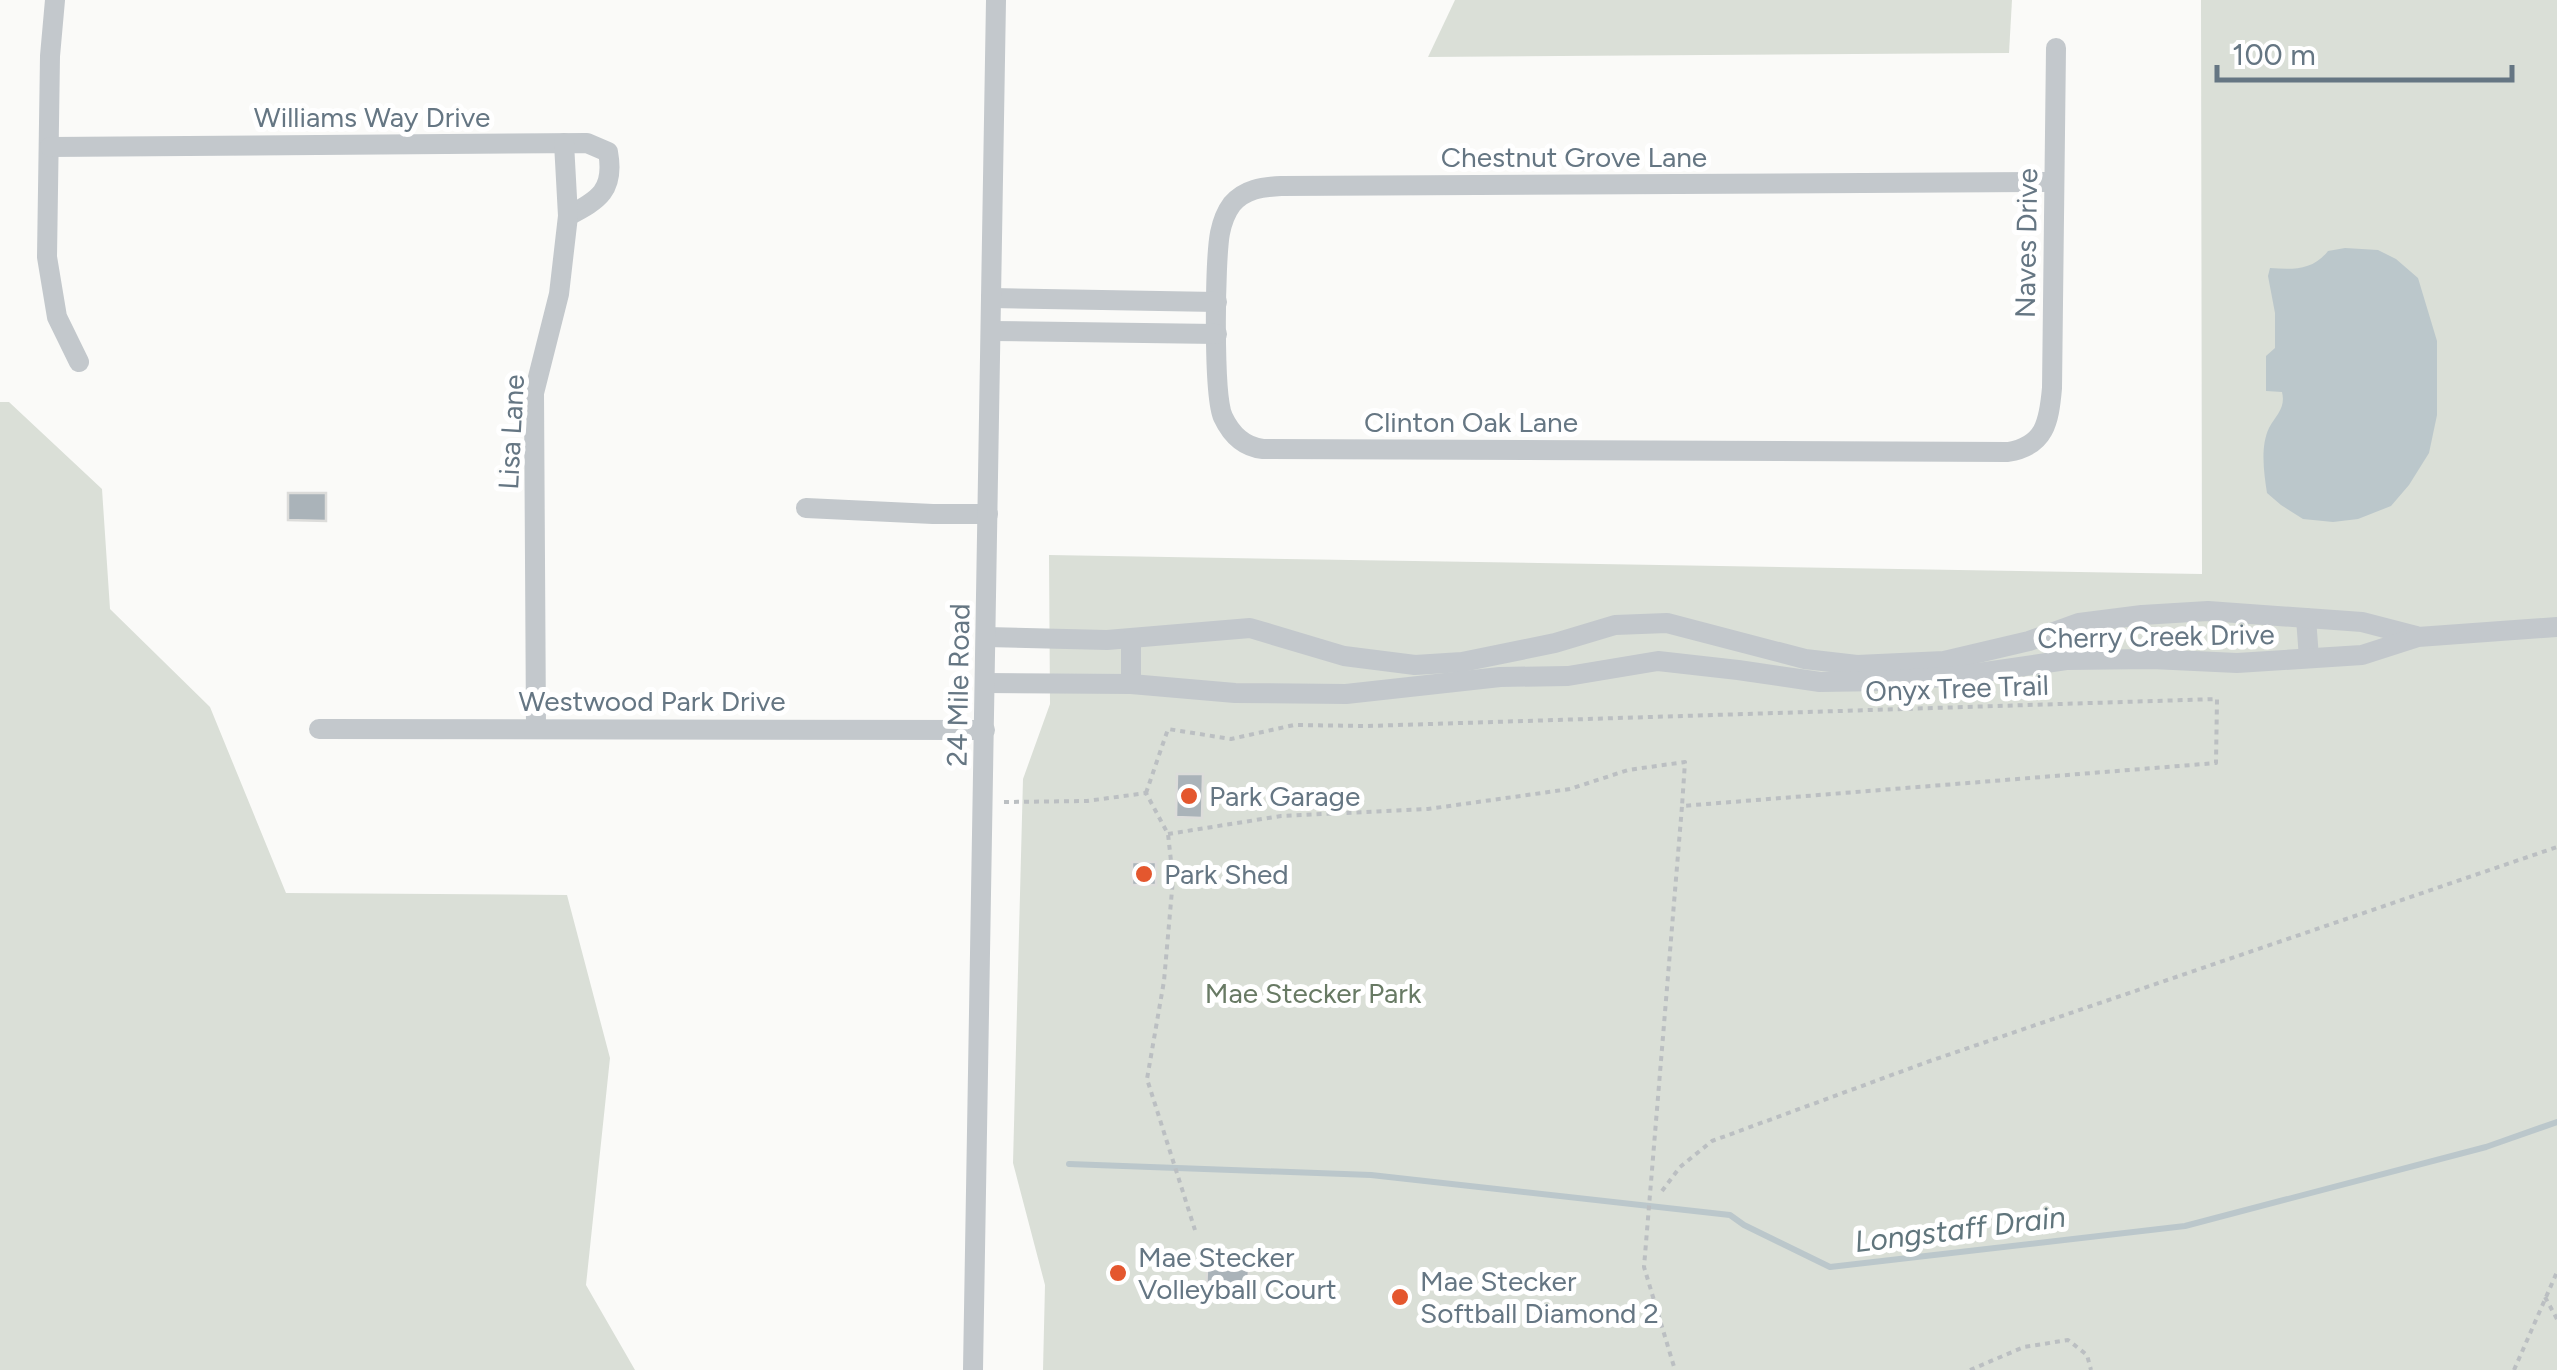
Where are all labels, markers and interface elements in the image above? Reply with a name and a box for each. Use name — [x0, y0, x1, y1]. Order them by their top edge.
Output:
scale bar — [2217, 20, 2512, 82]
text: 100 m — [2232, 36, 2316, 73]
street label: Williams Way Drive — [254, 100, 490, 134]
street label: Chestnut Grove Lane — [1441, 140, 1707, 174]
street label: Naves Drive — [2008, 168, 2044, 318]
street label: Lisa Lane — [491, 374, 531, 490]
street label: Clinton Oak Lane — [1364, 405, 1578, 439]
street label: 24 Mile Road — [940, 603, 976, 767]
street label: Cherry Creek Drive — [2037, 617, 2275, 655]
street label: Onyx Tree Trail — [1865, 668, 2049, 708]
street label: Westwood Park Drive — [518, 684, 786, 718]
place label: Park Garage — [1209, 779, 1360, 813]
marker: Park Garage — [1178, 785, 1200, 807]
place label: Park Shed — [1164, 857, 1289, 891]
marker: Park Shed — [1133, 863, 1155, 885]
park label: Mae Stecker Park — [1205, 976, 1422, 1010]
water label: Longstaff Drain — [1852, 1198, 2068, 1260]
place label: Mae Stecker Volleyball Court — [1138, 1240, 1337, 1306]
marker: Mae Stecker Volleyball Court — [1107, 1262, 1129, 1284]
place label: Mae Stecker Softball Diamond 2 — [1420, 1264, 1659, 1330]
marker: Mae Stecker Softball Diamond 2 — [1389, 1286, 1411, 1308]

